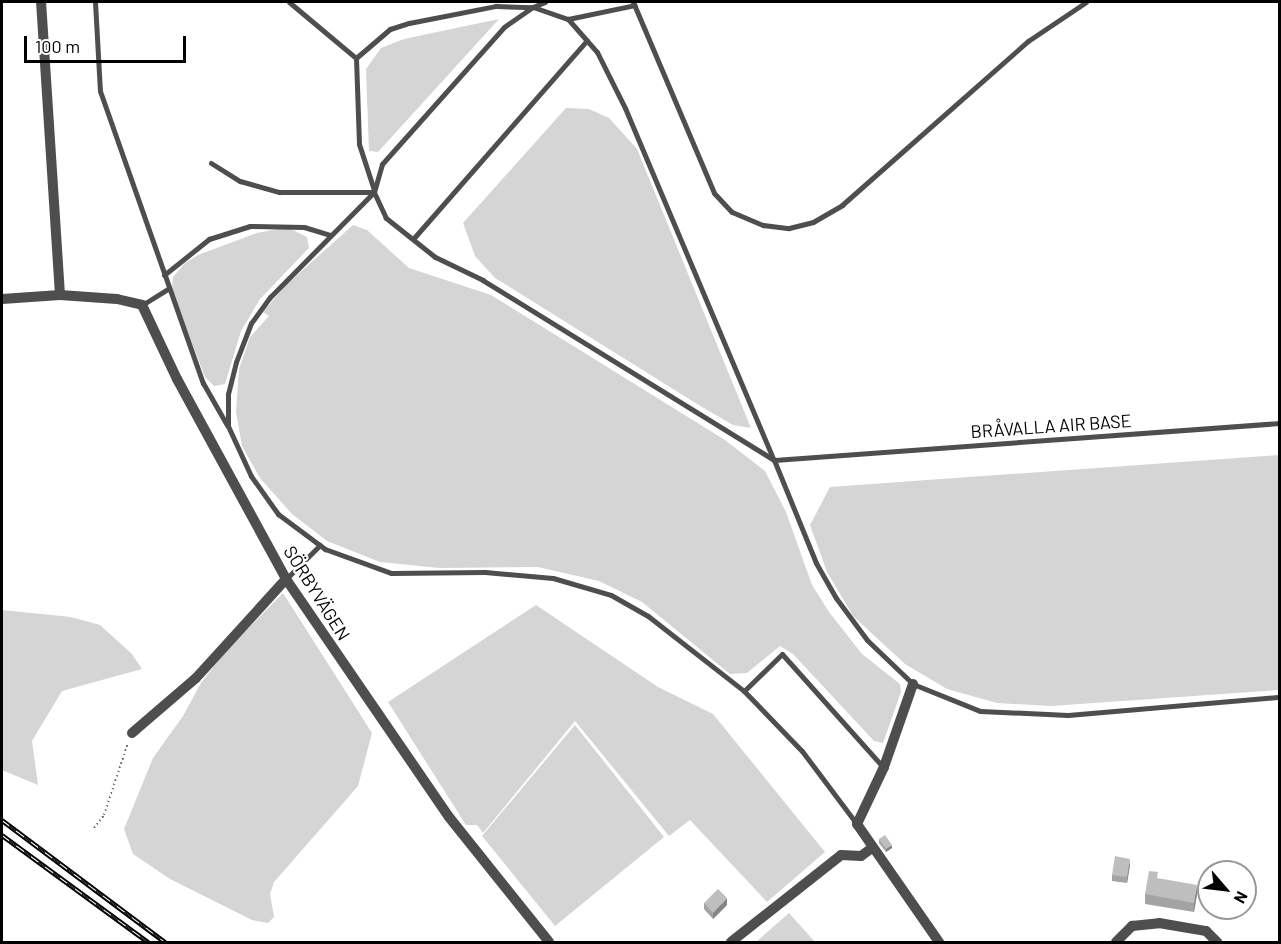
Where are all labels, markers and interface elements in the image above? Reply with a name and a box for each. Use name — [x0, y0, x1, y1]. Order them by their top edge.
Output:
scale bar — [27, 24, 189, 62]
text: 100 m — [35, 35, 80, 57]
street label: BRÅVALLA AIR BASE — [970, 410, 1132, 442]
street label: SÖRBYVÄGEN — [279, 542, 355, 644]
north arrow — [1197, 860, 1257, 920]
text: N — [1231, 889, 1252, 907]

